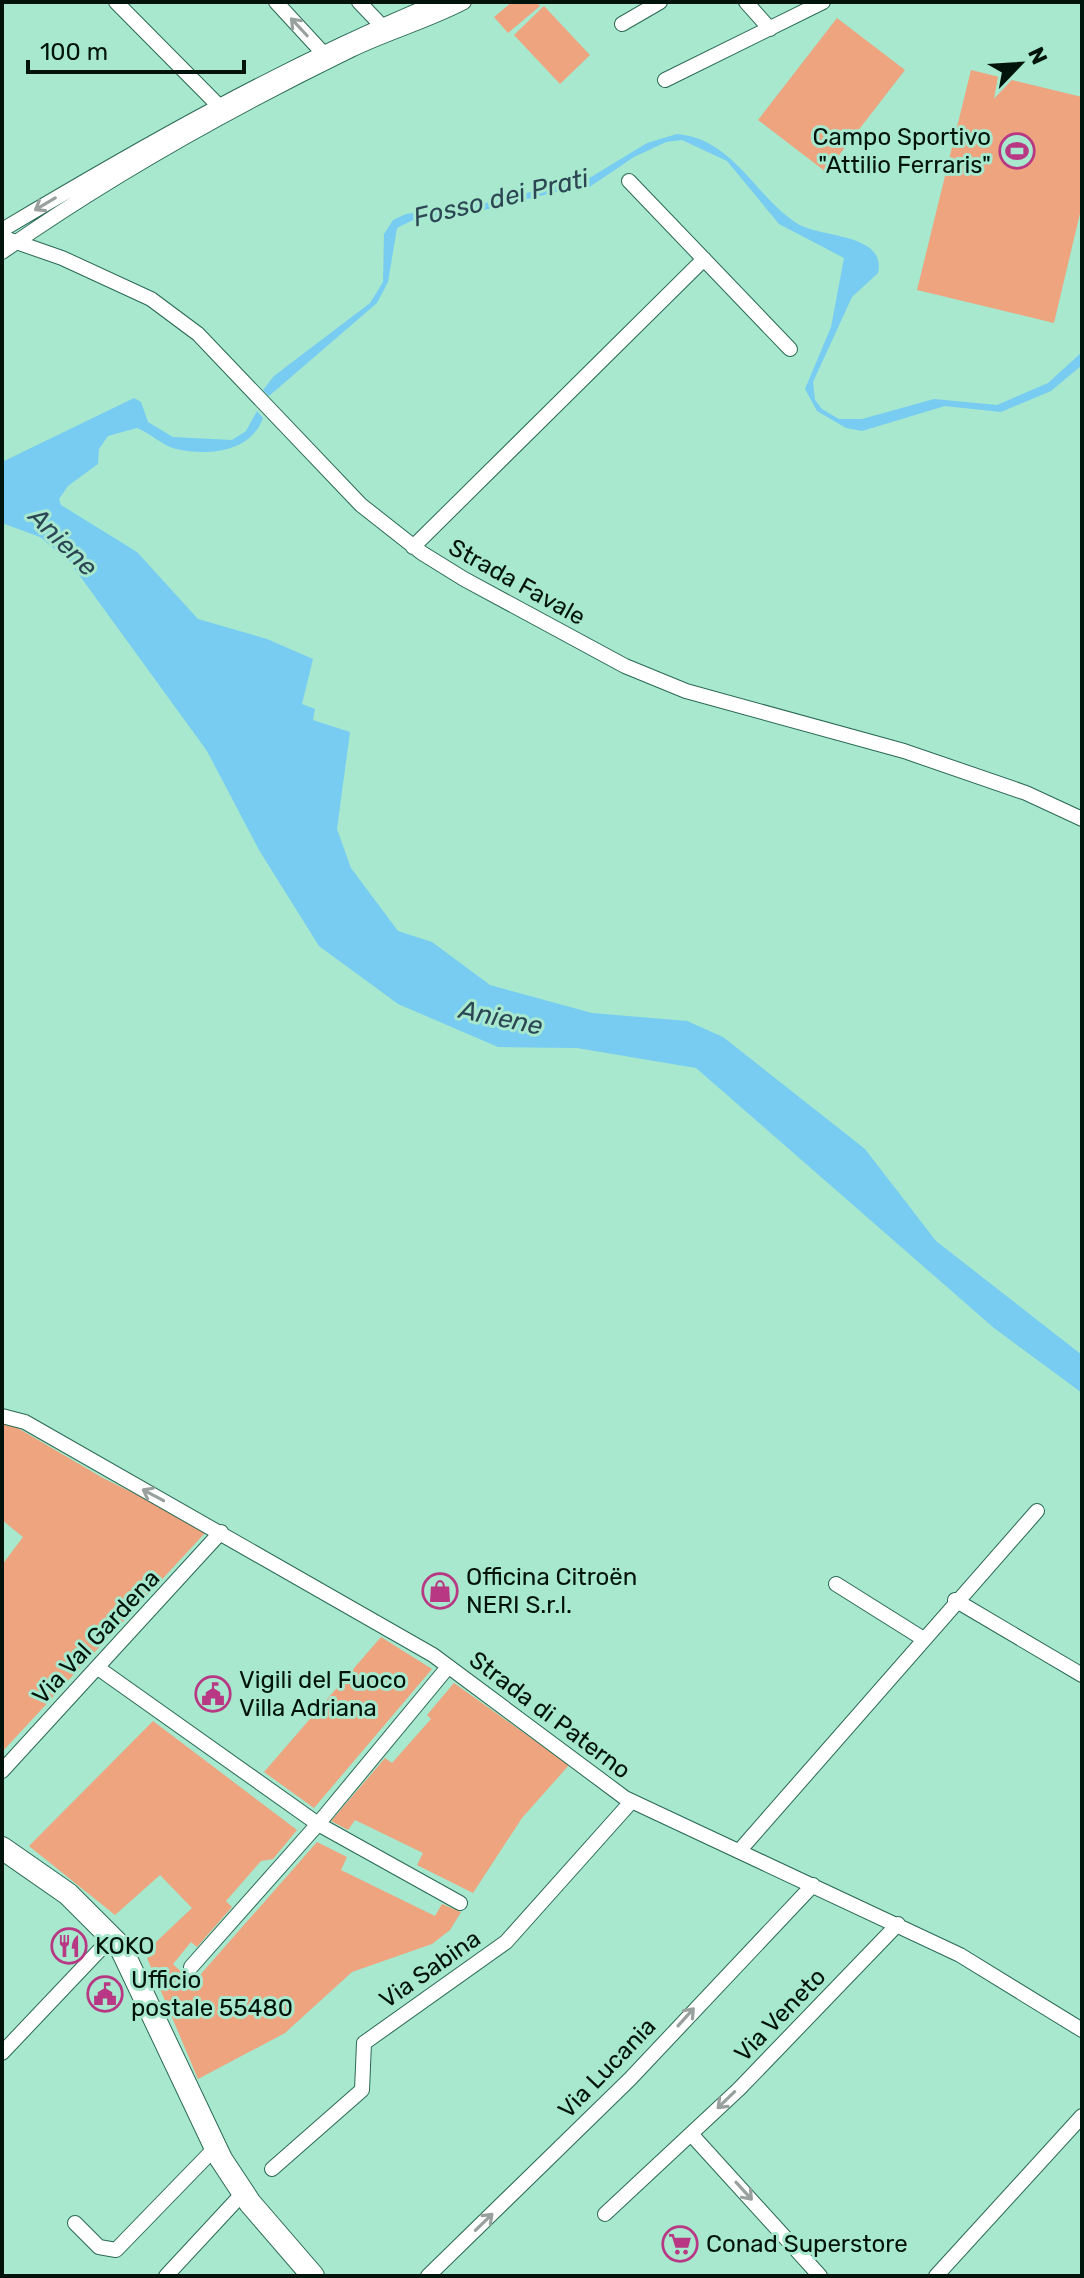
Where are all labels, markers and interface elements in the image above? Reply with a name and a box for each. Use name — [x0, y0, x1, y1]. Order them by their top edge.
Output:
one-way arrow — [291, 18, 309, 38]
scale bar — [28, 24, 244, 74]
north arrow — [980, 24, 1060, 104]
text: 100 m — [40, 38, 108, 66]
text: N — [1022, 43, 1053, 69]
place label: Campo Sportivo "Attilio Ferraris" — [813, 123, 991, 179]
sports icon: Campo Sportivo "Attilio Ferraris" — [998, 132, 1036, 170]
water label: Fosso dei Prati — [410, 163, 592, 233]
one-way arrow — [34, 197, 57, 213]
water label: Aniene — [21, 500, 104, 583]
street label: Strada Favale — [444, 533, 590, 631]
water label: Aniene — [455, 994, 546, 1042]
one-way arrow — [142, 1486, 165, 1502]
place label: Officina Citroën NERI S.r.l. — [466, 1563, 637, 1619]
street label: Via Val Gardena — [27, 1564, 165, 1710]
shop icon: Officina Citroën NERI S.r.l. — [421, 1572, 459, 1610]
street label: Strada di Paterno — [464, 1645, 636, 1785]
place label: Vigili del Fuoco Villa Adriana — [239, 1666, 407, 1722]
public building icon: Vigili del Fuoco Villa Adriana — [194, 1675, 232, 1713]
street label: Via Sabina — [374, 1924, 486, 2014]
restaurant icon: KOKO — [50, 1927, 88, 1965]
place label: KOKO — [95, 1932, 155, 1960]
street label: Via Veneto — [729, 1963, 831, 2067]
place label: Ufficio postale 55480 — [131, 1966, 293, 2022]
public building icon: Ufficio postale 55480 — [86, 1975, 124, 2013]
one-way arrow — [677, 2008, 695, 2028]
street label: Via Lucania — [552, 2012, 662, 2124]
one-way arrow — [717, 2090, 736, 2109]
one-way arrow — [734, 2181, 752, 2201]
one-way arrow — [474, 2213, 494, 2232]
supermarket icon: Conad Superstore — [661, 2225, 699, 2263]
place label: Conad Superstore — [706, 2230, 908, 2258]

